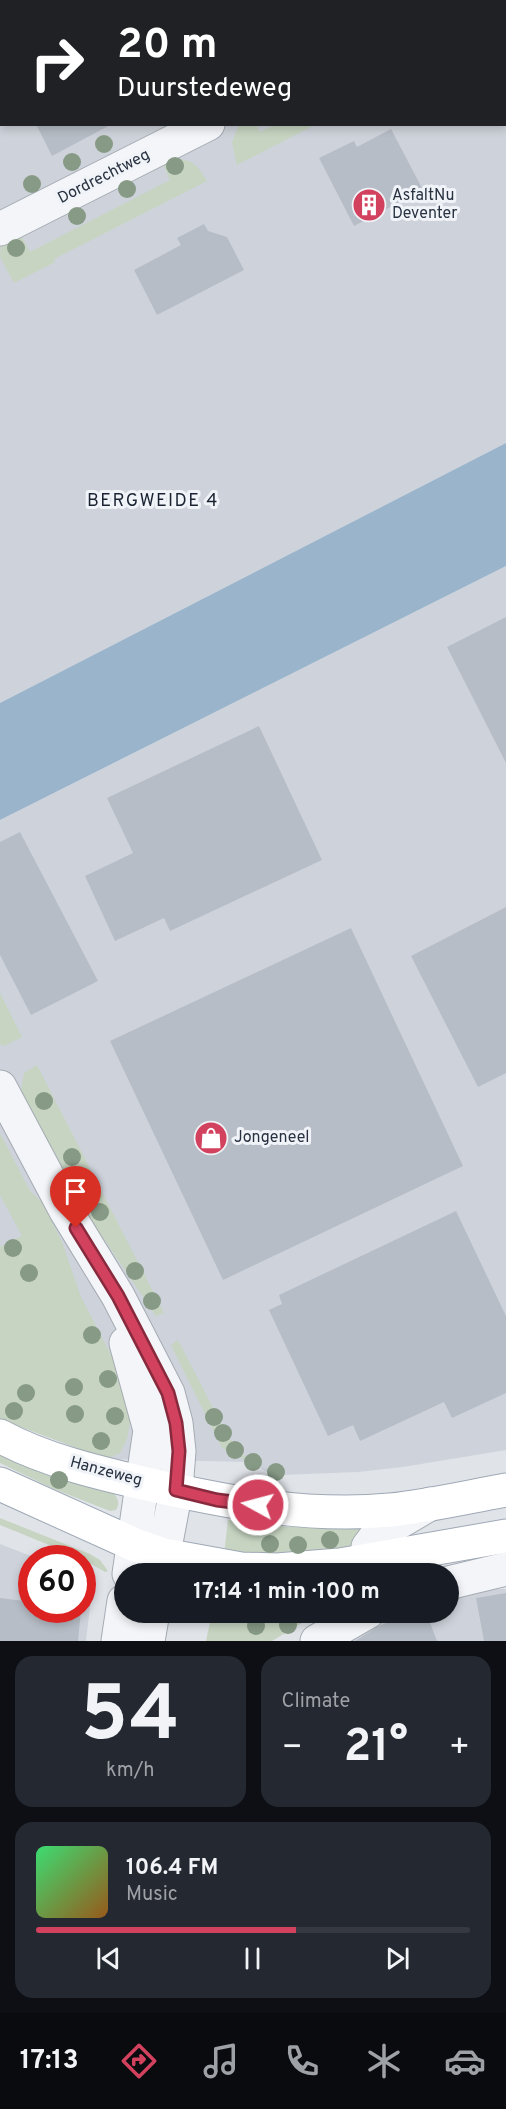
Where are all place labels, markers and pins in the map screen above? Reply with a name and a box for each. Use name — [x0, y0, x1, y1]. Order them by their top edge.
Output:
place label: AsfaltNu Deventer — [392, 186, 458, 224]
building icon: AsfaltNu Deventer — [351, 187, 387, 223]
shop icon: Jongeneel — [193, 1120, 229, 1156]
place label: Jongeneel — [234, 1128, 309, 1148]
pin — [50, 1166, 101, 1228]

